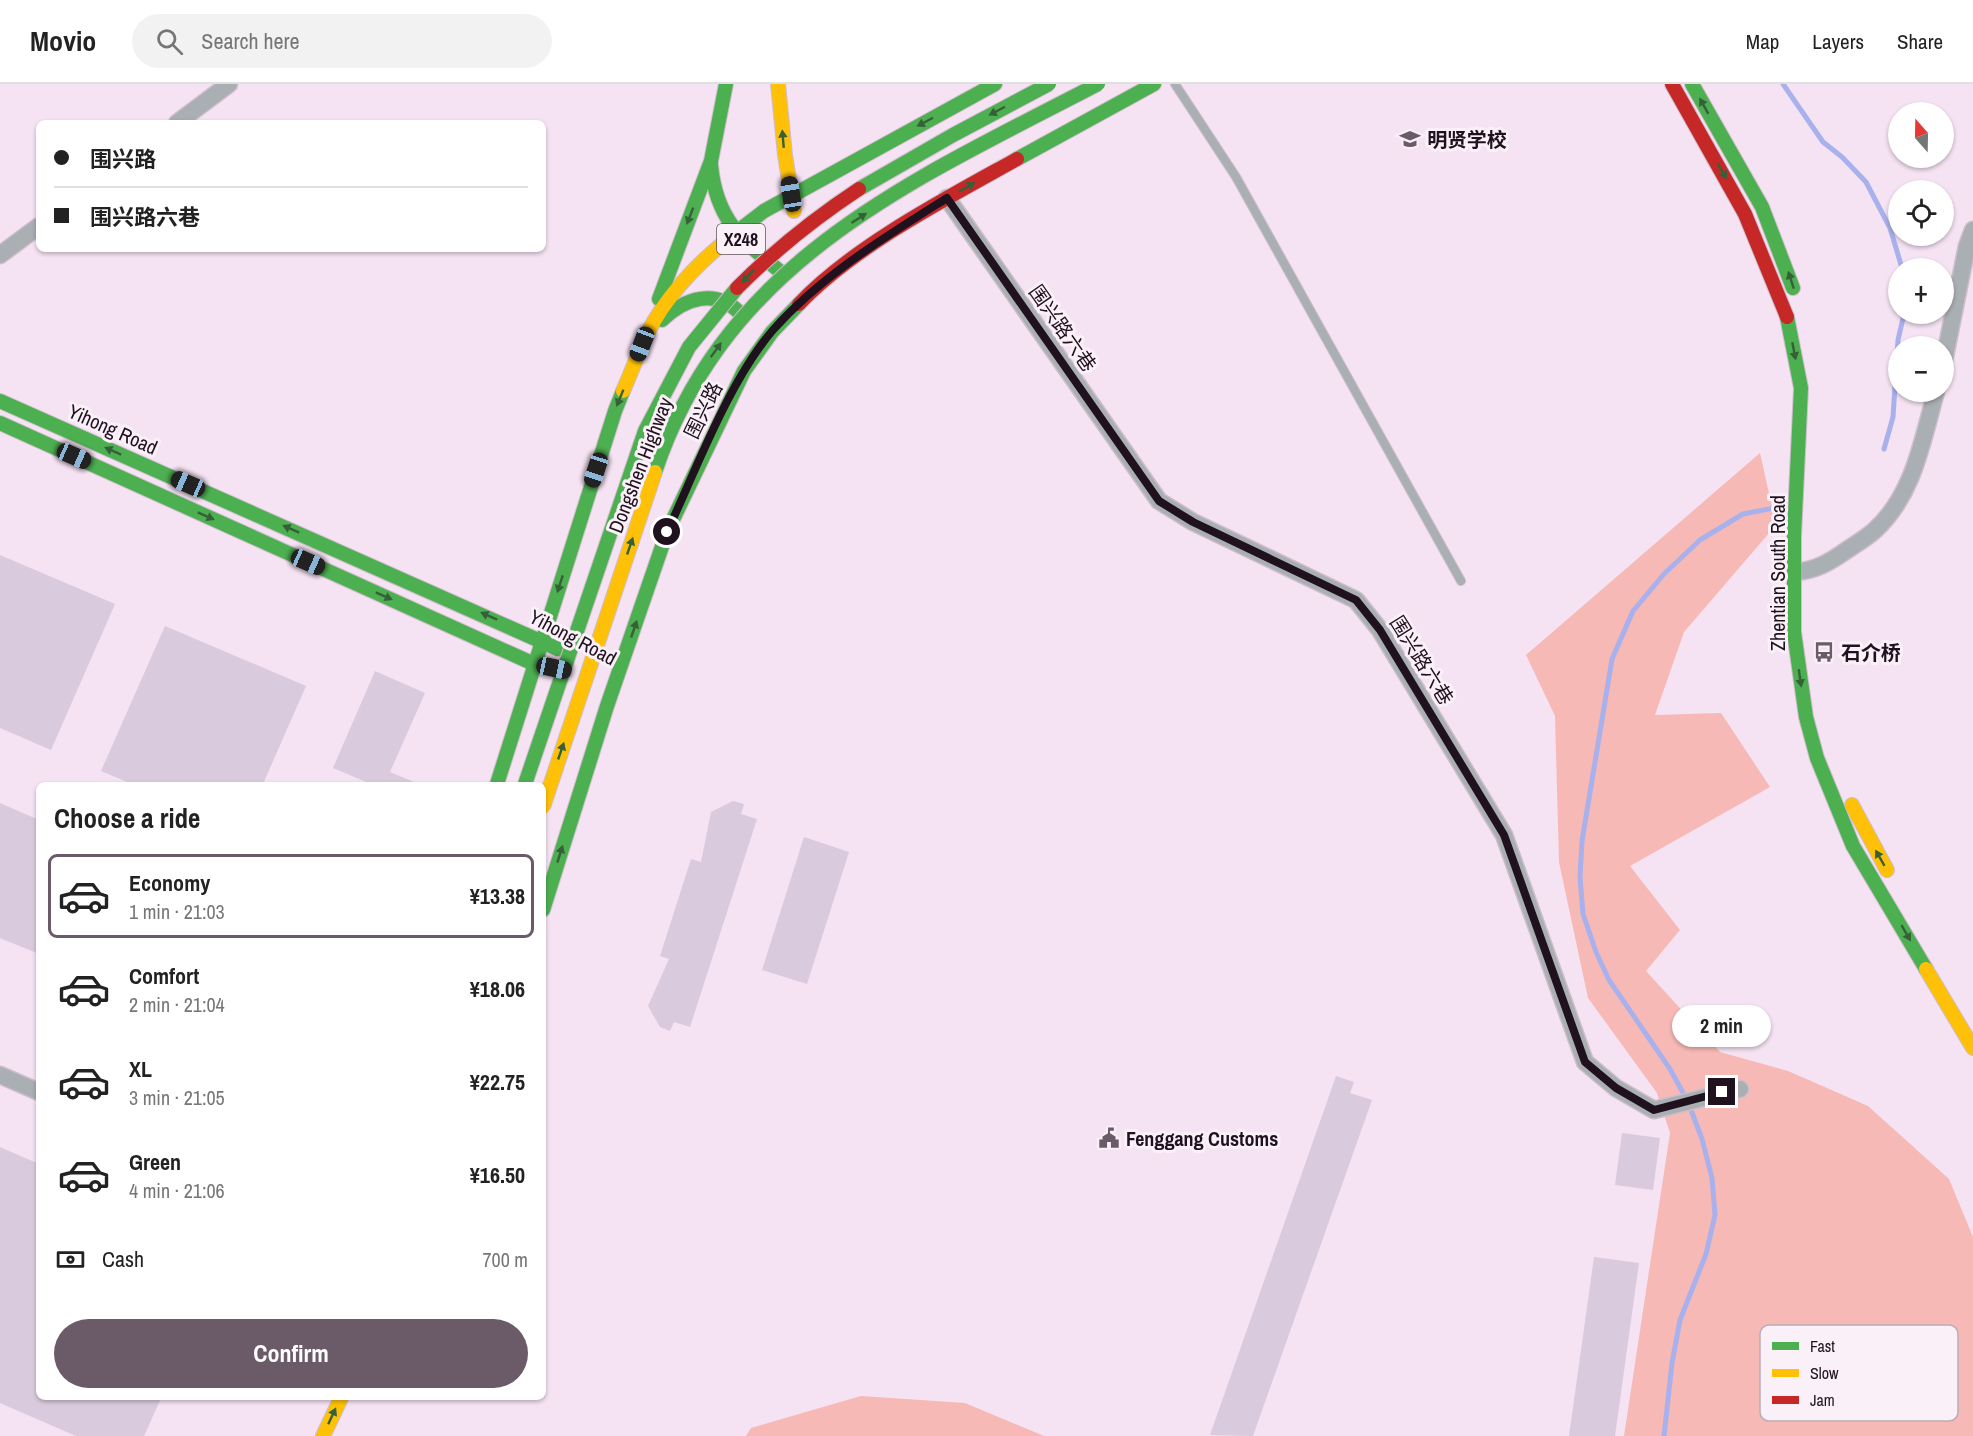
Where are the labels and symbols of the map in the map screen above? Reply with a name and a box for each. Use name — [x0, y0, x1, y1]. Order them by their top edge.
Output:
one-way arrow — [1699, 98, 1710, 114]
north arrow — [1888, 102, 1954, 168]
one-way arrow — [989, 107, 1006, 116]
one-way arrow — [917, 117, 934, 127]
place label: 明贤学校 — [1427, 126, 1507, 153]
school or university icon: 明贤学校 — [1398, 127, 1422, 151]
one-way arrow — [778, 130, 788, 149]
one-way arrow — [1717, 163, 1727, 180]
car — [779, 175, 803, 213]
one-way arrow — [959, 182, 976, 192]
one-way arrow — [685, 207, 695, 225]
one-way arrow — [850, 213, 867, 224]
road number: X248 — [717, 224, 765, 254]
one-way arrow — [741, 269, 755, 284]
one-way arrow — [1785, 271, 1795, 289]
street label: 围兴路六巷 — [1023, 279, 1103, 377]
car — [627, 324, 657, 364]
one-way arrow — [710, 342, 722, 357]
one-way arrow — [1790, 342, 1799, 361]
street label: 围兴路 — [678, 377, 728, 443]
one-way arrow — [615, 390, 625, 408]
street label: Dongshen Highway — [602, 393, 679, 537]
street label: Yihong Road — [64, 397, 162, 461]
car — [54, 440, 94, 472]
one-way arrow — [104, 446, 121, 455]
car — [582, 450, 610, 490]
car — [168, 468, 208, 500]
street label: Zhentian South Road — [1764, 495, 1791, 651]
one-way arrow — [198, 511, 216, 521]
route start — [653, 518, 680, 545]
one-way arrow — [282, 524, 300, 533]
one-way arrow — [625, 537, 635, 555]
car — [288, 546, 328, 578]
one-way arrow — [555, 575, 564, 593]
one-way arrow — [375, 592, 393, 602]
street label: Yihong Road — [525, 603, 621, 671]
street label: 围兴路六巷 — [1384, 610, 1460, 710]
one-way arrow — [480, 612, 497, 621]
one-way arrow — [629, 620, 639, 638]
place label: 石介桥 — [1841, 639, 1901, 666]
bus stop icon: 石介桥 — [1812, 640, 1836, 664]
car — [535, 655, 573, 681]
one-way arrow — [1795, 669, 1804, 688]
one-way arrow — [556, 742, 566, 760]
one-way arrow — [556, 845, 566, 863]
one-way arrow — [1874, 850, 1885, 866]
one-way arrow — [1900, 925, 1911, 941]
callout: 2 min — [1672, 1005, 1772, 1047]
route end — [1708, 1078, 1735, 1105]
place label: Fenggang Customs — [1126, 1125, 1278, 1152]
public building icon: Fenggang Customs — [1097, 1126, 1121, 1150]
legend — [1760, 1325, 1958, 1421]
text: Fast — [1810, 1335, 1835, 1357]
text: Slow — [1810, 1362, 1839, 1384]
text: Jam — [1810, 1389, 1835, 1411]
one-way arrow — [328, 1408, 337, 1425]

